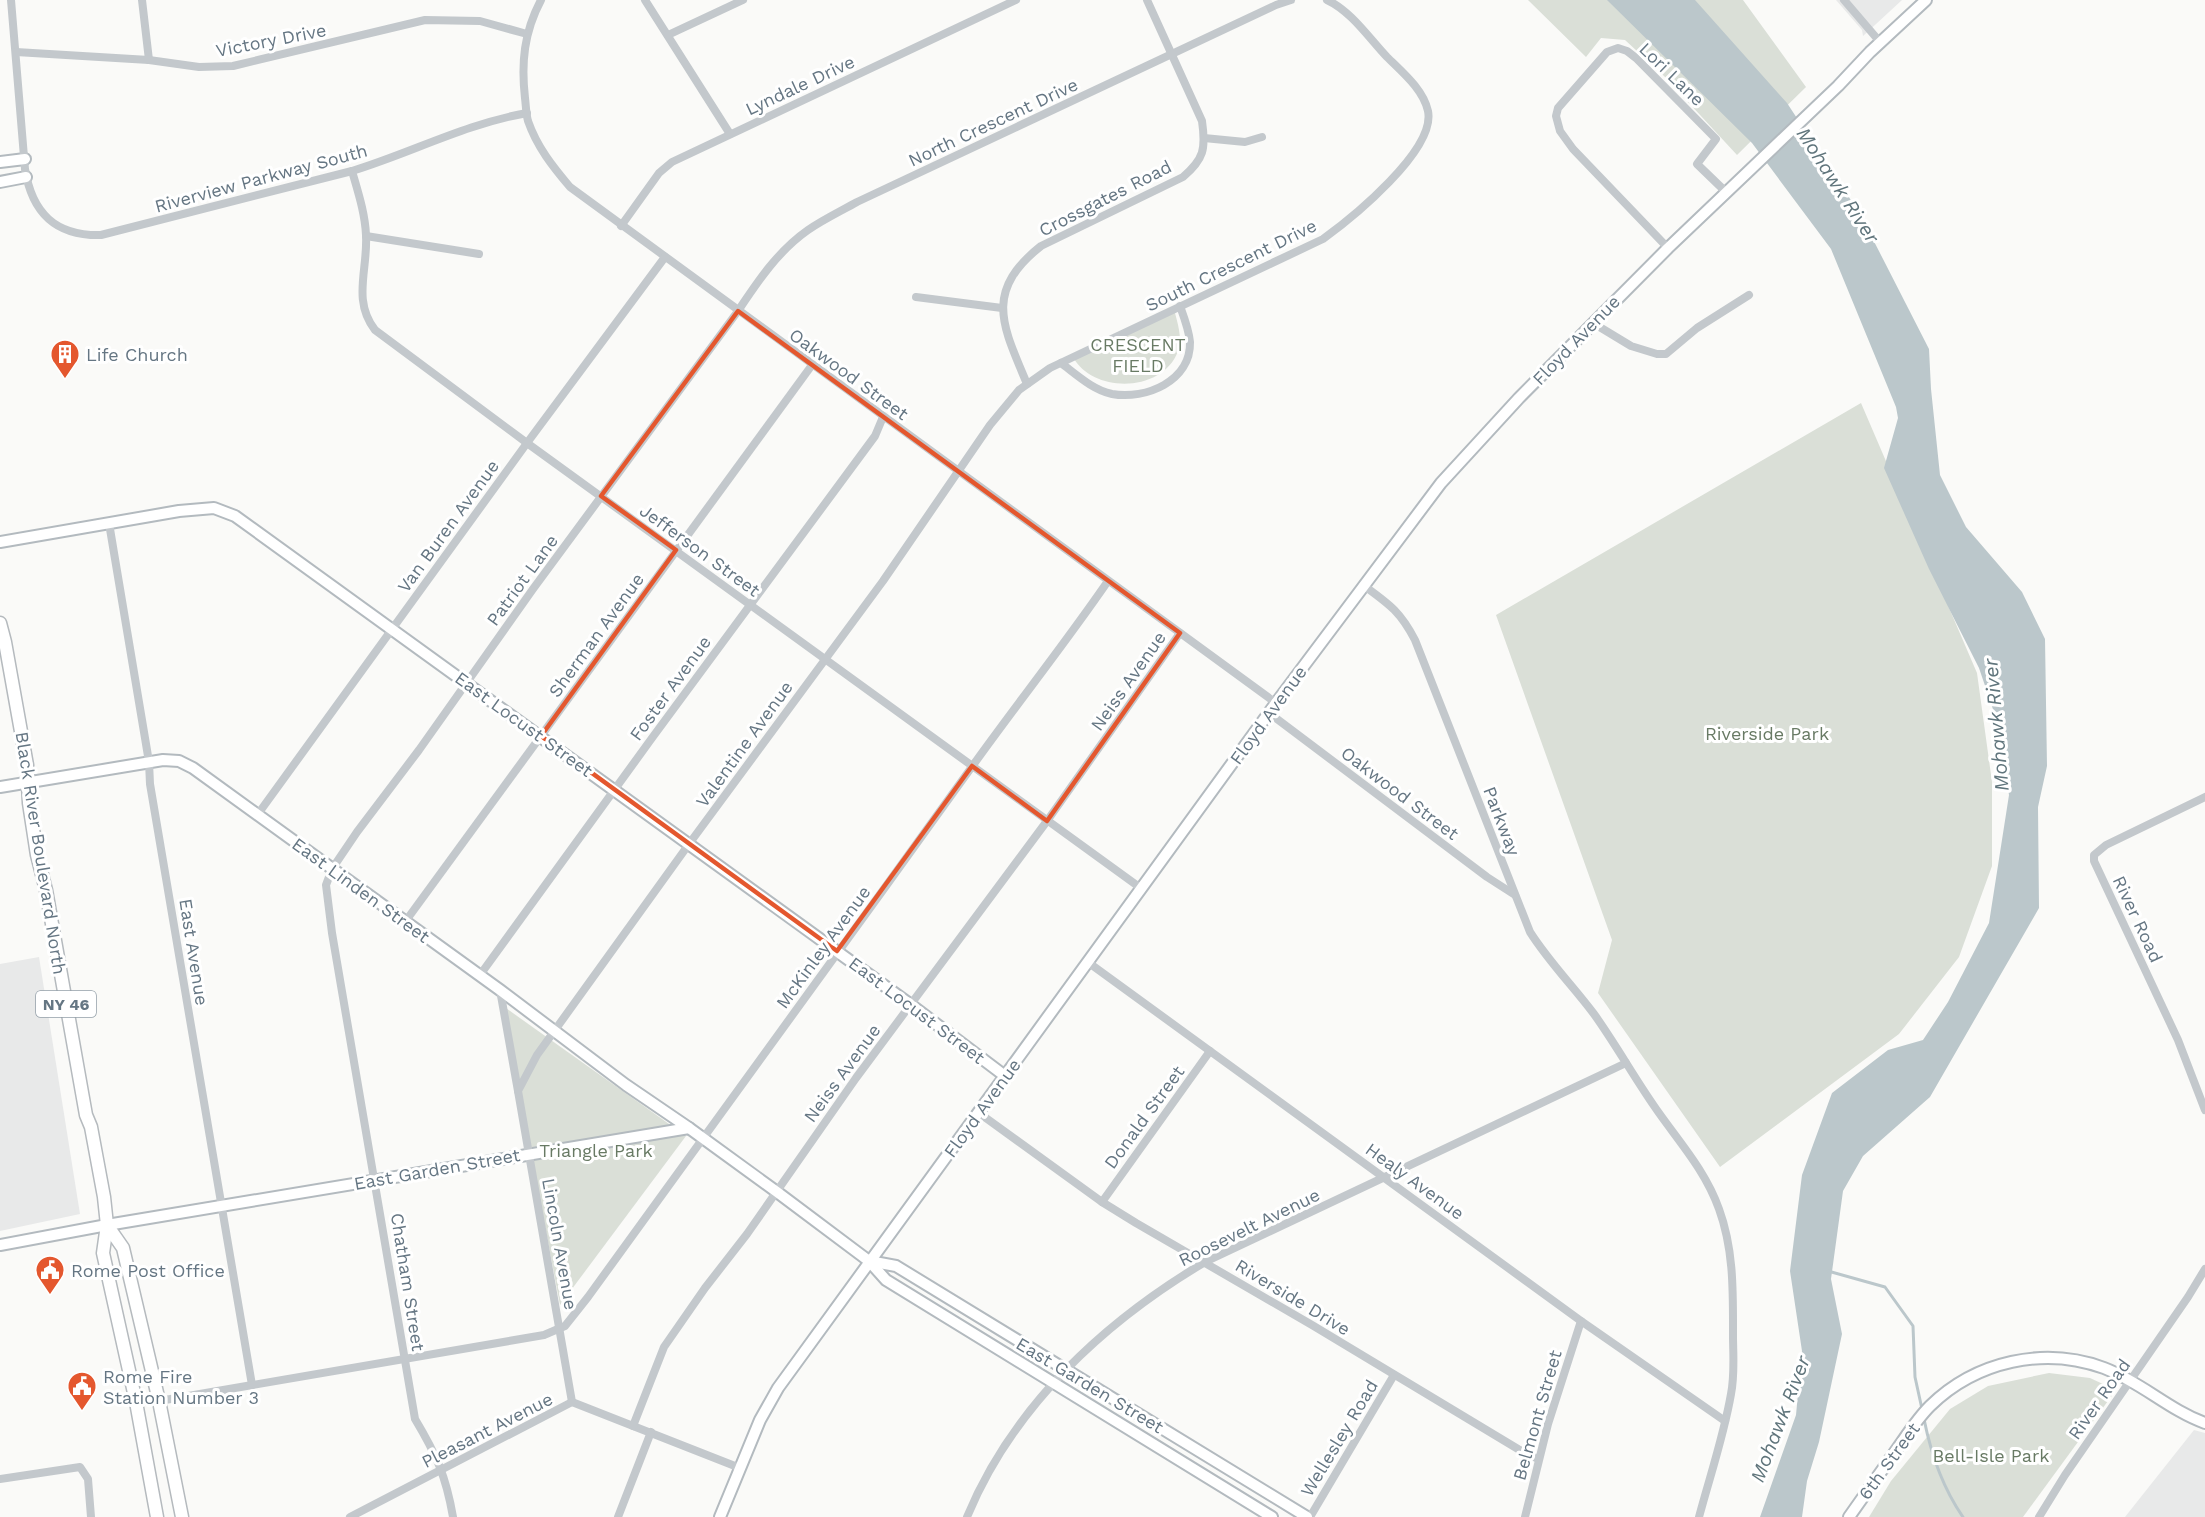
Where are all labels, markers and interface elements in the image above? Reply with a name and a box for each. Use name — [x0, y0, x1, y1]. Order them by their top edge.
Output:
street label: Victory Drive — [214, 19, 328, 61]
street label: Lori Lane — [1635, 38, 1709, 110]
street label: Lyndale Drive — [742, 51, 858, 119]
street label: North Crescent Drive — [905, 73, 1081, 171]
water label: Mohawk River — [1792, 123, 1885, 248]
street label: Riverview Parkway South — [152, 139, 370, 217]
street label: Crossgates Road — [1035, 155, 1175, 241]
street label: South Crescent Drive — [1142, 214, 1320, 316]
street label: Floyd Avenue — [1528, 291, 1624, 389]
street label: Oakwood Street — [785, 324, 913, 424]
park label: CRESCENT FIELD — [1090, 334, 1186, 376]
building icon: Life Church — [49, 338, 81, 380]
place label: Life Church — [86, 344, 188, 365]
street label: Van Buren Avenue — [393, 456, 503, 596]
street label: Jefferson Street — [636, 499, 765, 601]
street label: Patriot Lane — [482, 530, 562, 630]
street label: Sherman Avenue — [544, 569, 648, 701]
street label: Neiss Avenue — [1086, 627, 1170, 735]
street label: Foster Avenue — [625, 632, 715, 744]
water label: Mohawk River — [1978, 656, 2014, 792]
street label: Floyd Avenue — [1225, 662, 1311, 768]
street label: East Locust Street — [451, 667, 597, 781]
street label: Valentine Avenue — [691, 677, 797, 811]
park label: Riverside Park — [1705, 723, 1829, 744]
street label: Black River Boulevard North — [11, 730, 71, 976]
street label: Oakwood Street — [1337, 742, 1463, 844]
street label: Parkway — [1479, 783, 1525, 859]
street label: East Linden Street — [288, 833, 434, 947]
street label: River Road — [2109, 872, 2167, 966]
street label: McKinley Avenue — [771, 882, 875, 1012]
street label: East Avenue — [175, 897, 213, 1007]
street label: East Locust Street — [845, 952, 989, 1068]
road number: NY 46 — [36, 991, 96, 1017]
street label: Neiss Avenue — [799, 1020, 885, 1126]
street label: Floyd Avenue — [939, 1055, 1025, 1161]
street label: Donald Street — [1100, 1061, 1189, 1173]
street label: Healy Avenue — [1362, 1138, 1468, 1224]
park label: Triangle Park — [539, 1140, 653, 1161]
street label: East Garden Street — [352, 1144, 522, 1194]
street label: Lincoln Avenue — [538, 1177, 582, 1311]
street label: Roosevelt Avenue — [1175, 1184, 1323, 1270]
street label: Chatham Street — [387, 1211, 429, 1353]
public building icon: Rome Post Office — [34, 1254, 66, 1296]
street label: Riverside Drive — [1232, 1254, 1354, 1340]
place label: Rome Post Office — [71, 1260, 225, 1281]
street label: East Garden Street — [1012, 1333, 1168, 1438]
street label: Belmont Street — [1508, 1347, 1566, 1483]
water label: Mohawk River — [1745, 1351, 1816, 1485]
street label: River Road — [2064, 1355, 2134, 1443]
place label: Rome Fire Station Number 3 — [103, 1366, 259, 1408]
public building icon: Rome Fire Station Number 3 — [66, 1370, 98, 1412]
street label: Wellesley Road — [1296, 1376, 1382, 1500]
street label: Pleasant Avenue — [418, 1388, 556, 1472]
street label: 6th Street — [1854, 1418, 1924, 1504]
park label: Bell-Isle Park — [1933, 1445, 2049, 1466]

